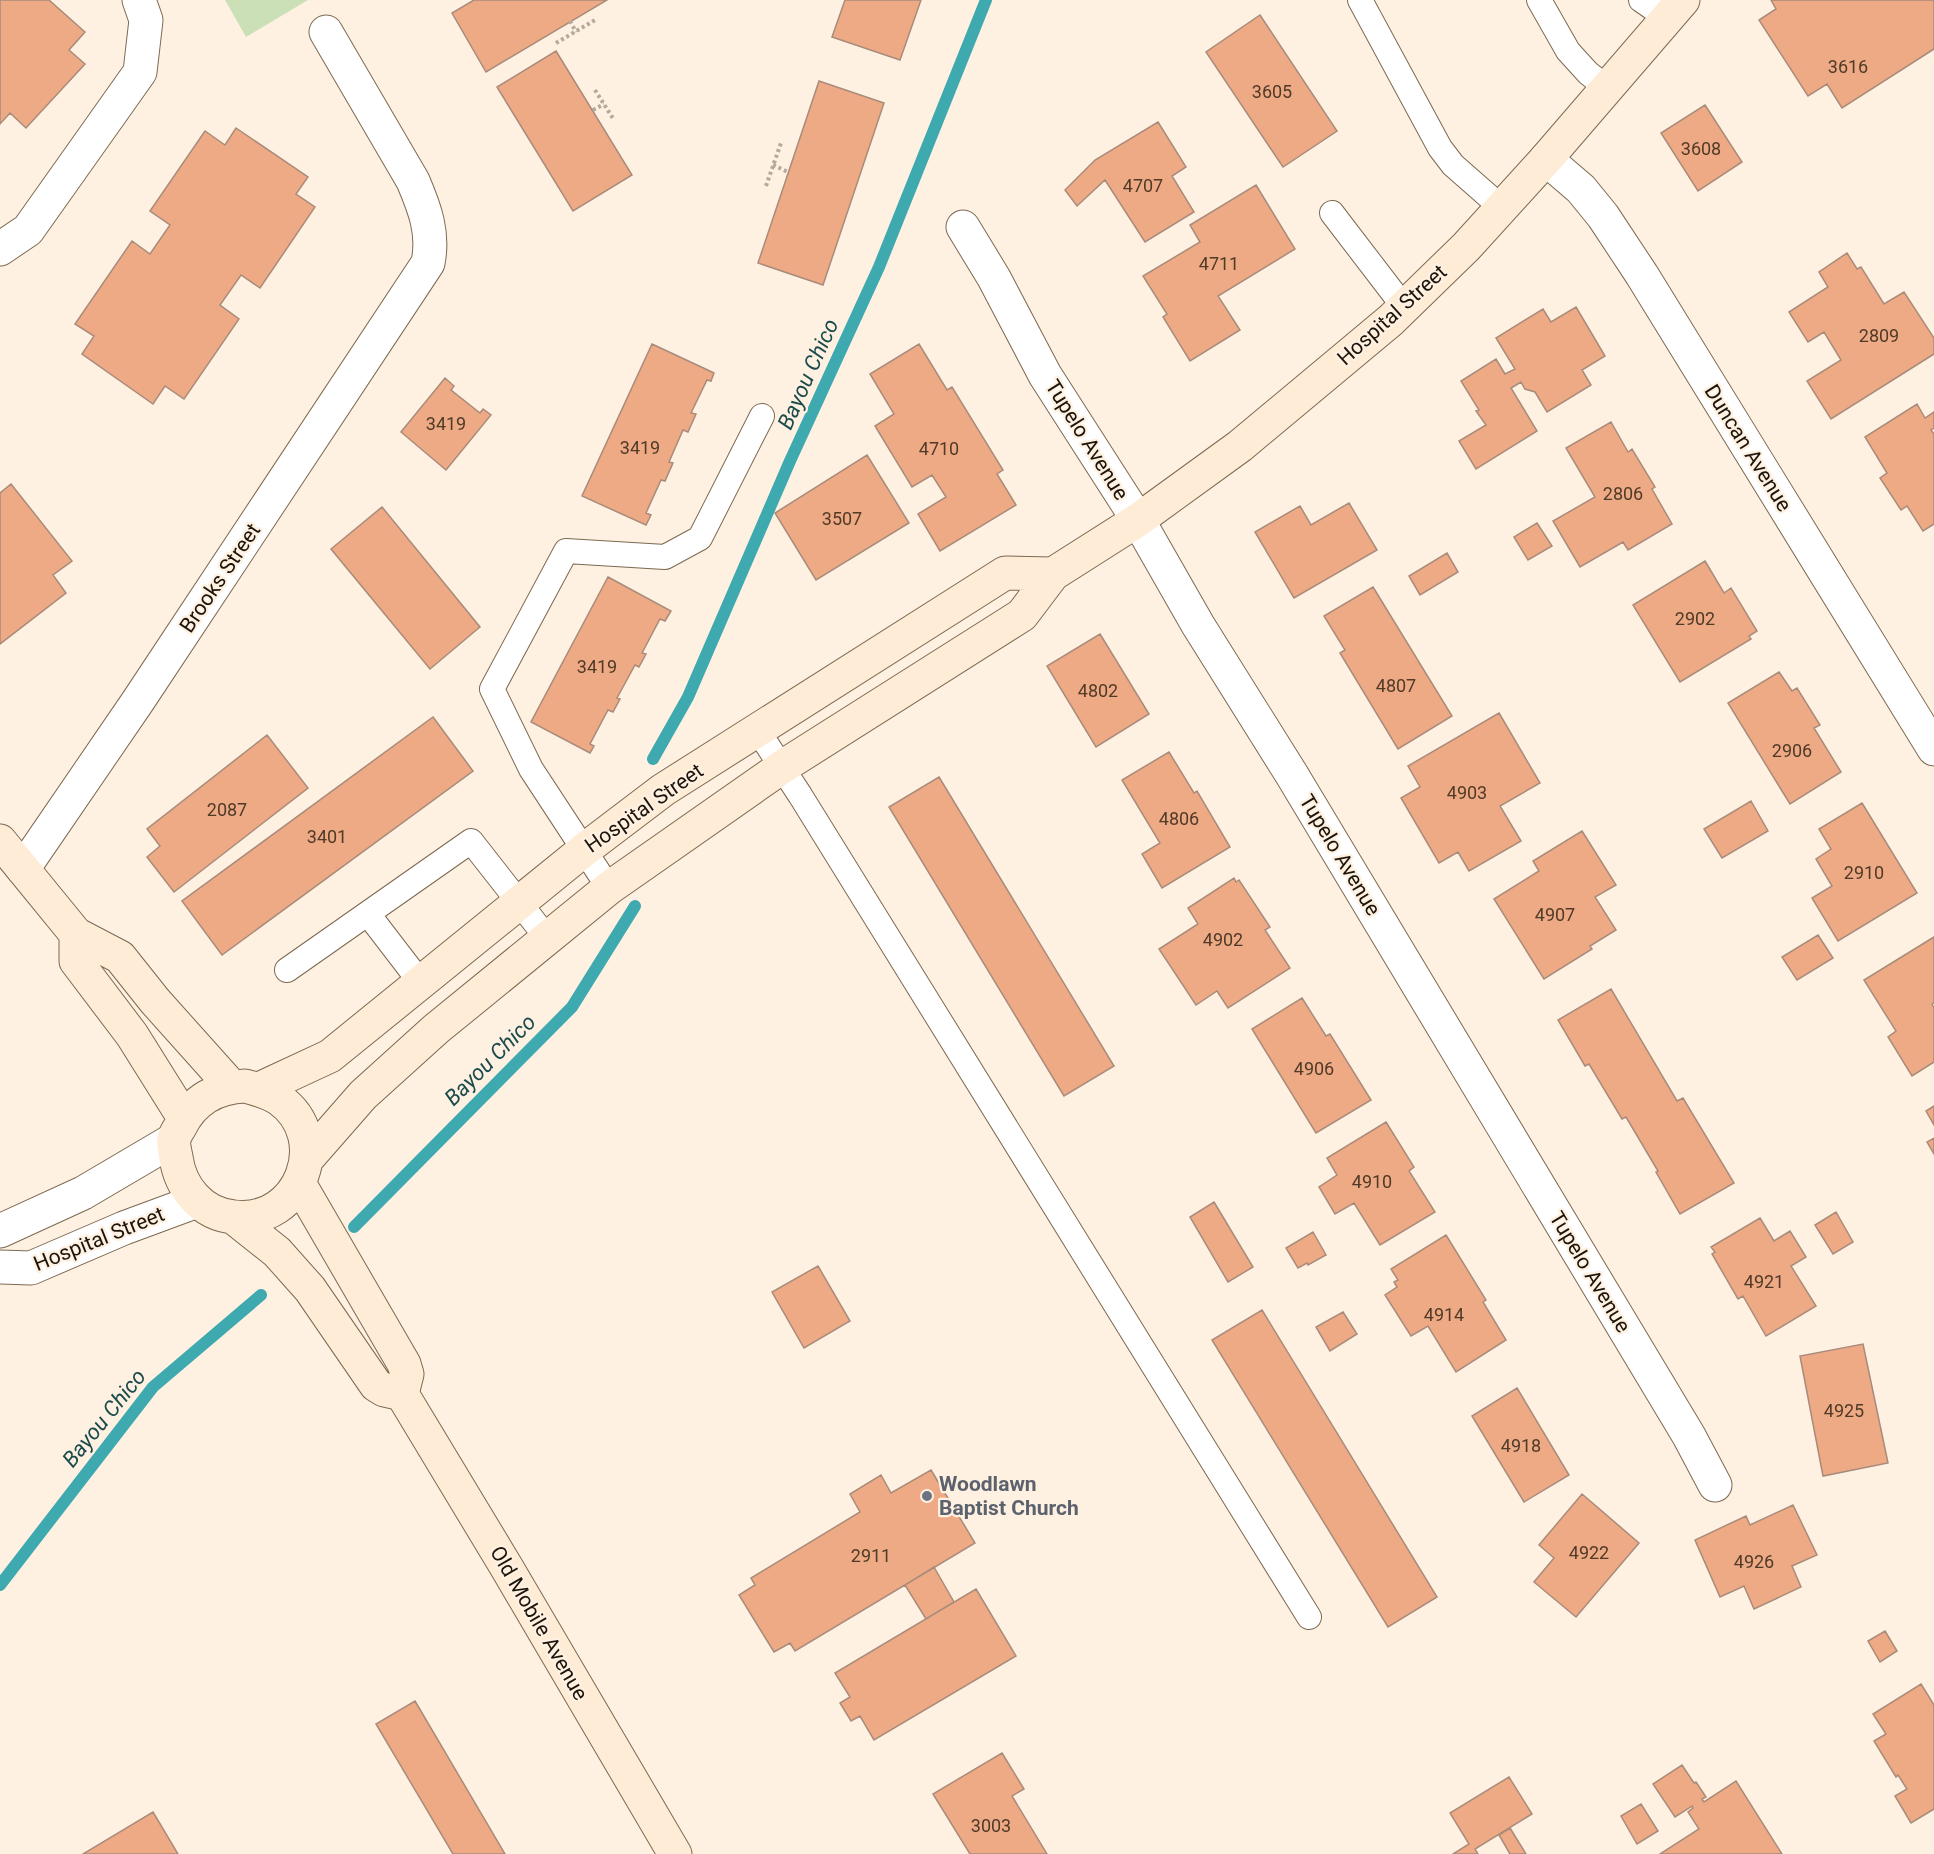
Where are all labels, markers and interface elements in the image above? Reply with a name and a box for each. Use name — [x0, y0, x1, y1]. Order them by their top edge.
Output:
house number: 3616 — [1828, 56, 1868, 77]
house number: 3605 — [1252, 81, 1292, 102]
house number: 3608 — [1681, 138, 1721, 159]
house number: 4707 — [1123, 175, 1163, 196]
house number: 4711 — [1199, 253, 1239, 274]
street label: Hospital Street — [1332, 260, 1452, 370]
water label: Bayou Chico — [773, 315, 843, 433]
house number: 2809 — [1859, 325, 1899, 346]
street label: Tupelo Avenue — [1041, 376, 1133, 504]
street label: Duncan Avenue — [1699, 380, 1797, 516]
house number: 3419 — [426, 413, 466, 434]
house number: 3419 — [620, 437, 660, 458]
house number: 4710 — [919, 438, 959, 459]
house number: 2806 — [1603, 483, 1643, 504]
house number: 3507 — [822, 508, 862, 529]
street label: Brooks Street — [175, 519, 265, 637]
house number: 2902 — [1675, 608, 1715, 629]
house number: 3419 — [577, 656, 617, 677]
house number: 4807 — [1376, 675, 1416, 696]
house number: 4802 — [1078, 680, 1118, 701]
house number: 2906 — [1772, 740, 1812, 761]
street label: Hospital Street — [580, 758, 708, 858]
house number: 4903 — [1447, 782, 1487, 803]
street label: Tupelo Avenue — [1294, 790, 1386, 920]
house number: 2087 — [207, 799, 247, 820]
house number: 4806 — [1159, 808, 1199, 829]
house number: 3401 — [307, 826, 347, 847]
house number: 2910 — [1844, 862, 1884, 883]
house number: 4907 — [1535, 904, 1575, 925]
house number: 4902 — [1203, 929, 1243, 950]
water label: Bayou Chico — [439, 1009, 541, 1111]
house number: 4906 — [1294, 1058, 1334, 1079]
house number: 4910 — [1352, 1171, 1392, 1192]
street label: Hospital Street — [30, 1202, 168, 1276]
street label: Tupelo Avenue — [1544, 1207, 1636, 1337]
house number: 4921 — [1744, 1271, 1784, 1292]
house number: 4914 — [1424, 1304, 1464, 1325]
water label: Bayou Chico — [57, 1364, 151, 1472]
house number: 4925 — [1824, 1400, 1864, 1421]
house number: 4918 — [1501, 1435, 1541, 1456]
place label: Woodlawn Baptist Church — [939, 1472, 1079, 1520]
marker: Woodlawn Baptist Church — [920, 1489, 934, 1503]
street label: Old Mobile Avenue — [485, 1542, 593, 1704]
house number: 4922 — [1569, 1542, 1609, 1563]
house number: 2911 — [851, 1545, 891, 1566]
house number: 4926 — [1734, 1551, 1774, 1572]
house number: 3003 — [971, 1815, 1011, 1836]

